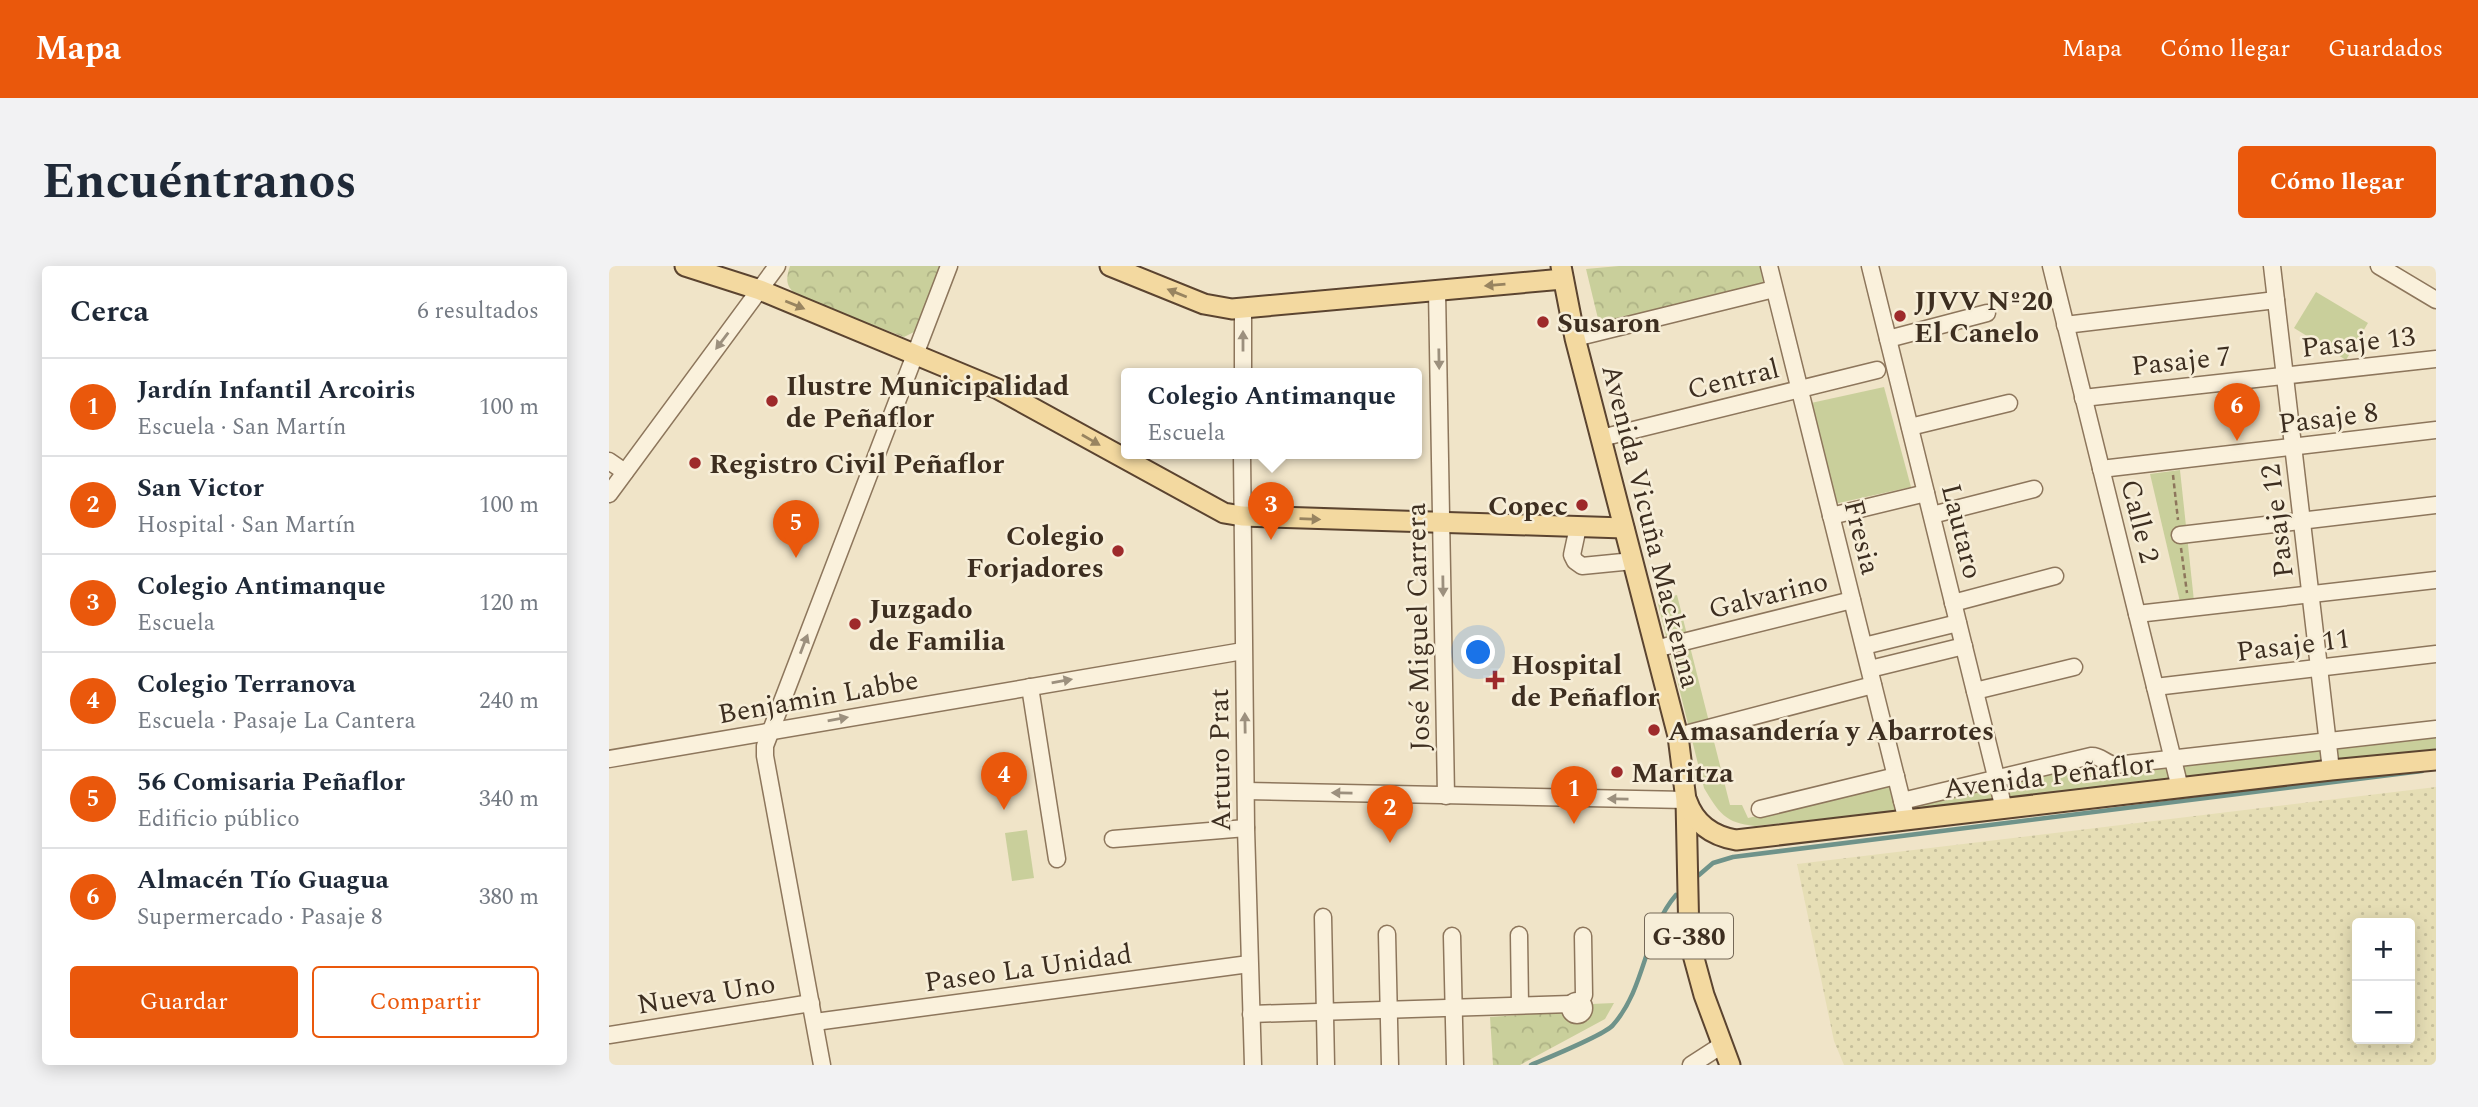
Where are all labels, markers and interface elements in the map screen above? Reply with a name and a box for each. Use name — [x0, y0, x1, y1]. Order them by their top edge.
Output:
text: Mapa — [35, 24, 121, 74]
text: Mapa — [2062, 31, 2122, 67]
text: Cómo llegar — [2160, 31, 2290, 67]
text: Guardados — [2328, 31, 2443, 67]
text: Encuéntranos — [42, 145, 357, 220]
button: Cómo llegar — [2238, 146, 2436, 218]
one-way arrow — [1484, 280, 1506, 291]
place label: JJVV Nº20 El Canelo — [1914, 280, 2053, 355]
one-way arrow — [1167, 288, 1188, 299]
text: Cerca — [70, 289, 149, 335]
text: 6 resultados — [417, 294, 539, 329]
one-way arrow — [785, 299, 806, 310]
place label: Susaron — [1557, 302, 1661, 345]
marker: JJVV Nº20 El Canelo — [1892, 308, 1908, 324]
marker: Susaron — [1535, 314, 1551, 330]
street label: Pasaje 13 — [2299, 315, 2417, 370]
one-way arrow — [1237, 330, 1249, 352]
one-way arrow — [716, 332, 730, 350]
street label: Pasaje 7 — [2129, 335, 2233, 388]
street label: Central — [1683, 347, 1784, 412]
one-way arrow — [1433, 348, 1444, 370]
street label: Avenida Vicuña Mackenna — [1589, 360, 1712, 693]
place label: Ilustre Municipalidad de Peñaflor — [786, 365, 1069, 440]
popup — [1121, 368, 1422, 459]
text: Jardín Infantil Arcoiris — [137, 370, 416, 410]
text: Colegio Antimanque — [1147, 376, 1396, 416]
pin: 6 — [2214, 383, 2260, 441]
text: 1 — [87, 390, 99, 425]
text: 100 m — [479, 390, 539, 425]
street label: Pasaje 8 — [2276, 391, 2381, 446]
marker: Ilustre Municipalidad de Peñaflor — [764, 393, 780, 409]
text: Escuela · San Martín — [137, 410, 346, 445]
text: Escuela — [1147, 416, 1225, 451]
one-way arrow — [1082, 434, 1101, 446]
place label: Registro Civil Peñaflor — [709, 443, 1004, 486]
marker: Registro Civil Peñaflor — [687, 455, 703, 471]
street label: Pasaje 12 — [2249, 462, 2306, 580]
text: San Victor — [137, 468, 264, 508]
street label: Calle 2 — [2108, 475, 2171, 568]
street label: Lautaro — [1929, 479, 1994, 584]
pin: 3 — [1248, 482, 1294, 540]
place label: Copec — [1488, 485, 1568, 528]
text: 2 — [87, 488, 99, 523]
text: 100 m — [479, 488, 539, 523]
street label: Fresia — [1832, 495, 1892, 580]
marker: Copec — [1574, 497, 1590, 513]
pin: 5 — [773, 500, 819, 558]
street label: José Miguel Carrera — [1395, 502, 1442, 752]
text: Hospital · San Martín — [137, 508, 356, 543]
one-way arrow — [1299, 513, 1321, 524]
place label: Colegio Forjadores — [966, 515, 1104, 590]
marker: Colegio Forjadores — [1110, 543, 1126, 559]
street label: Galvarino — [1704, 560, 1833, 631]
text: Colegio Antimanque — [137, 566, 386, 606]
one-way arrow — [1437, 576, 1449, 598]
text: 3 — [87, 586, 99, 621]
text: 120 m — [479, 586, 539, 621]
place label: Juzgado de Familia — [869, 588, 1006, 663]
text: Escuela — [137, 606, 215, 641]
marker: Juzgado de Familia — [847, 616, 863, 632]
street label: Pasaje 11 — [2234, 617, 2352, 674]
one-way arrow — [798, 633, 809, 654]
your location — [1461, 635, 1495, 669]
place label: Hospital de Peñaflor — [1511, 644, 1659, 719]
street label: Benjamin Labbe — [715, 659, 922, 736]
text: Colegio Terranova — [137, 664, 356, 704]
marker: Hospital de Peñaflor — [1485, 670, 1505, 690]
one-way arrow — [1051, 675, 1073, 686]
text: 4 — [87, 684, 99, 719]
text: 240 m — [479, 684, 539, 719]
street label: Arturo Prat — [1198, 688, 1243, 832]
text: Escuela · Pasaje La Cantera — [137, 704, 416, 739]
place label: Amasandería y Abarrotes — [1668, 710, 1994, 753]
one-way arrow — [1239, 712, 1251, 734]
one-way arrow — [827, 713, 849, 724]
marker: Amasandería y Abarrotes — [1646, 722, 1662, 738]
street label: Avenida Peñaflor — [1941, 742, 2157, 811]
pin: 4 — [981, 752, 1027, 810]
place label: Maritza — [1631, 752, 1734, 795]
text: 56 Comisaria Peñaflor — [137, 762, 405, 802]
marker: Maritza — [1609, 764, 1625, 780]
pin: 1 — [1551, 766, 1597, 824]
text: 5 — [87, 782, 99, 817]
text: 340 m — [479, 782, 539, 817]
pin: 2 — [1367, 785, 1413, 843]
one-way arrow — [1330, 788, 1352, 799]
one-way arrow — [1607, 793, 1629, 805]
text: Edificio público — [137, 802, 300, 837]
text: Almacén Tío Guagua — [137, 860, 389, 900]
text: 6 — [87, 880, 99, 915]
text: 380 m — [479, 880, 539, 915]
text: Supermercado · Pasaje 8 — [137, 900, 383, 935]
road number: G-380 — [1645, 914, 1733, 958]
map controls — [2352, 918, 2415, 1044]
button: + — [2352, 918, 2415, 981]
street label: Paseo La Unidad — [922, 933, 1135, 1004]
street label: Nueva Uno — [634, 962, 778, 1027]
button: Guardar — [70, 966, 298, 1038]
button: Compartir — [312, 966, 539, 1038]
button: − — [2352, 981, 2415, 1044]

